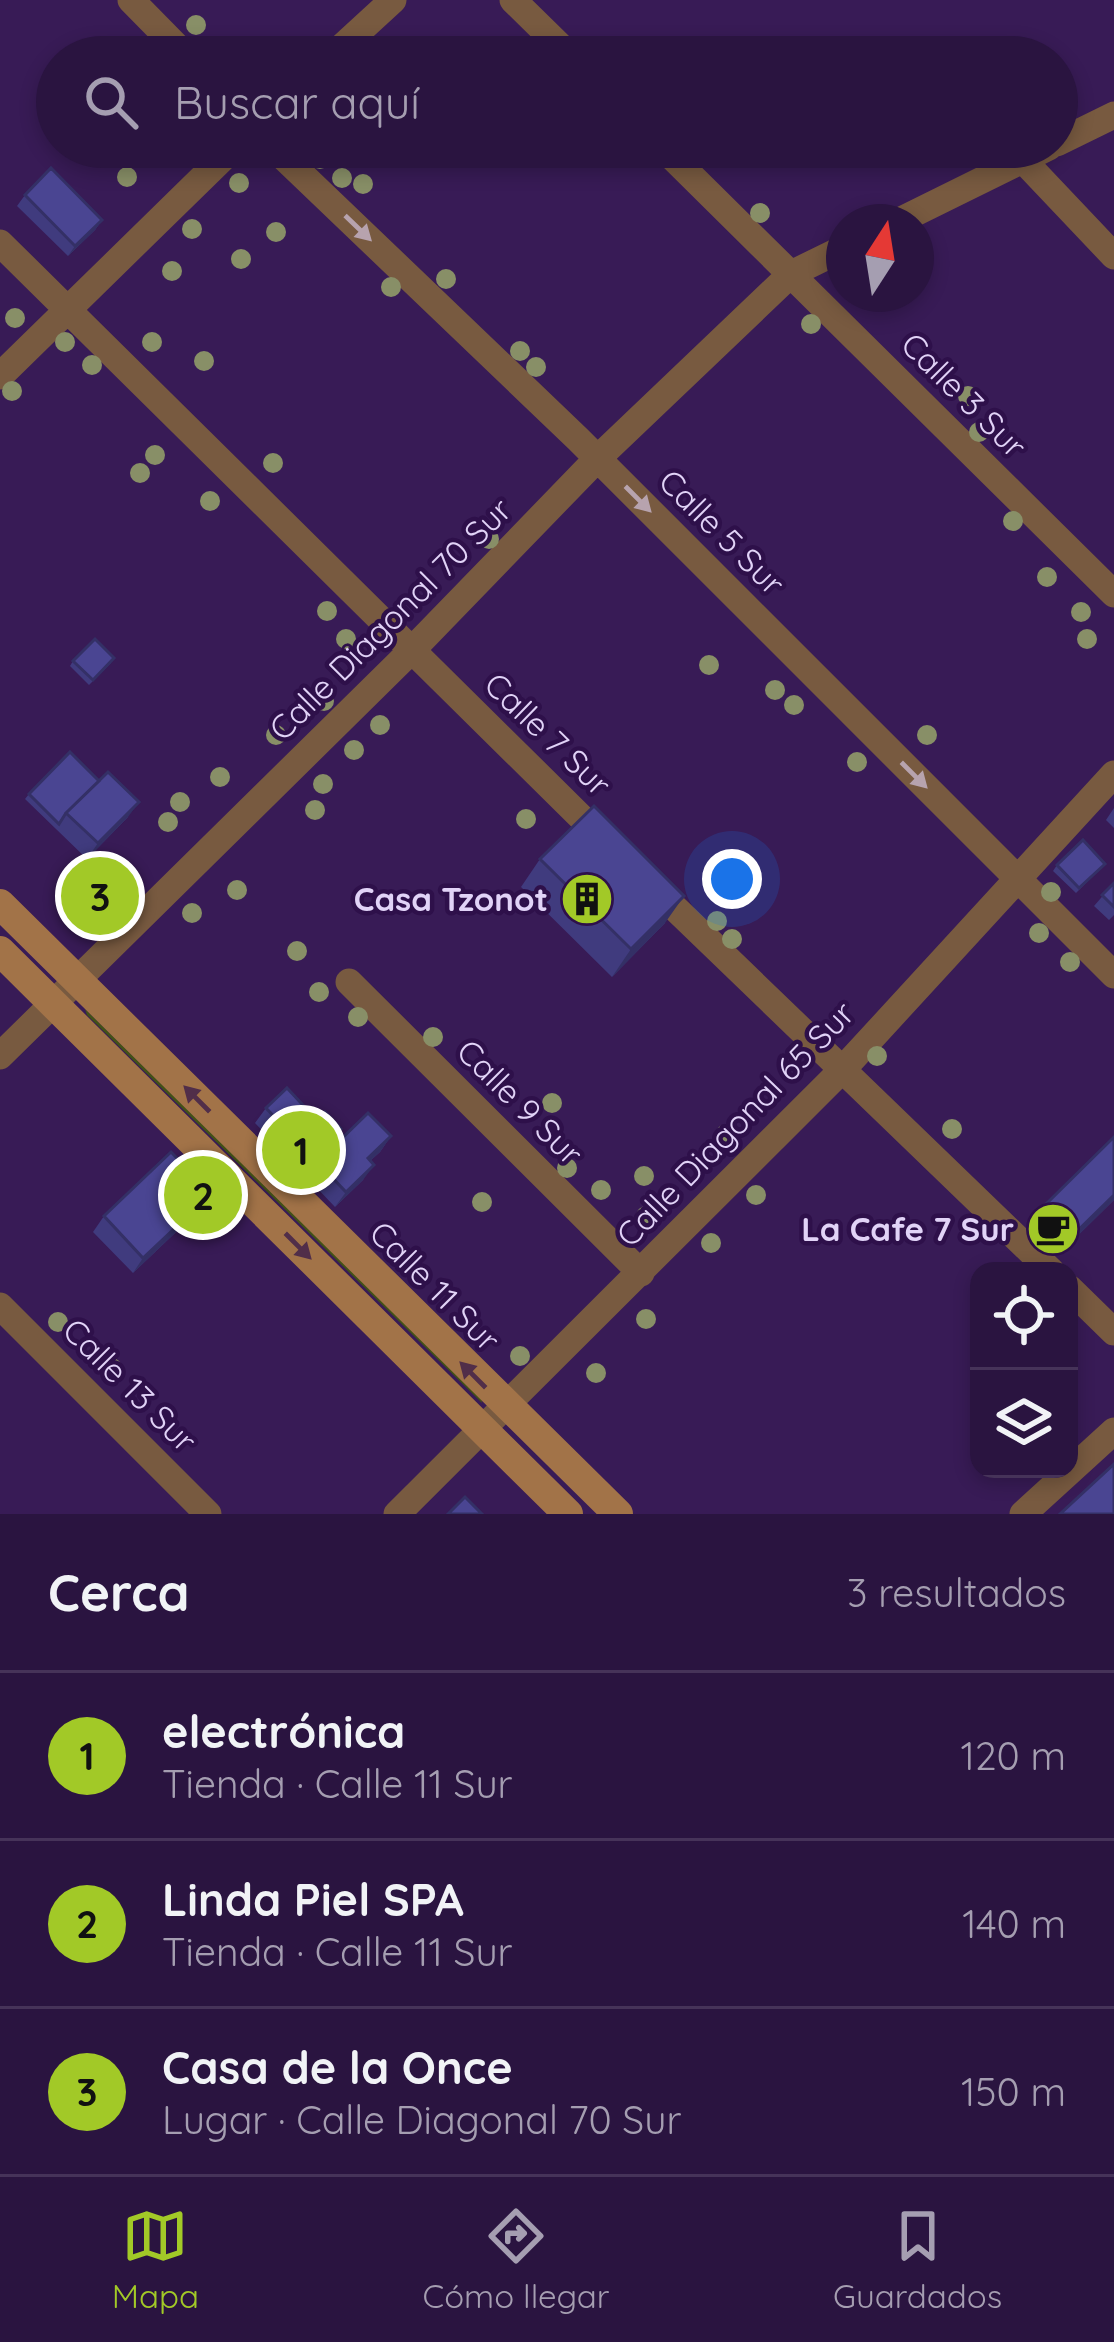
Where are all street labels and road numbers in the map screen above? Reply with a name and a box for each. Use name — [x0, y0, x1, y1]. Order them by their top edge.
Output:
street label: Calle 3 Sur — [893, 323, 1036, 466]
street label: Calle 5 Sur — [651, 460, 794, 603]
street label: Calle Diagonal 70 Sur — [260, 489, 520, 748]
street label: Calle 7 Sur — [477, 663, 620, 804]
street label: Calle Diagonal 65 Sur — [607, 992, 863, 1255]
street label: Calle 9 Sur — [449, 1030, 592, 1173]
street label: Calle 11 Sur — [362, 1212, 509, 1360]
street label: Calle 13 Sur — [55, 1309, 206, 1460]

